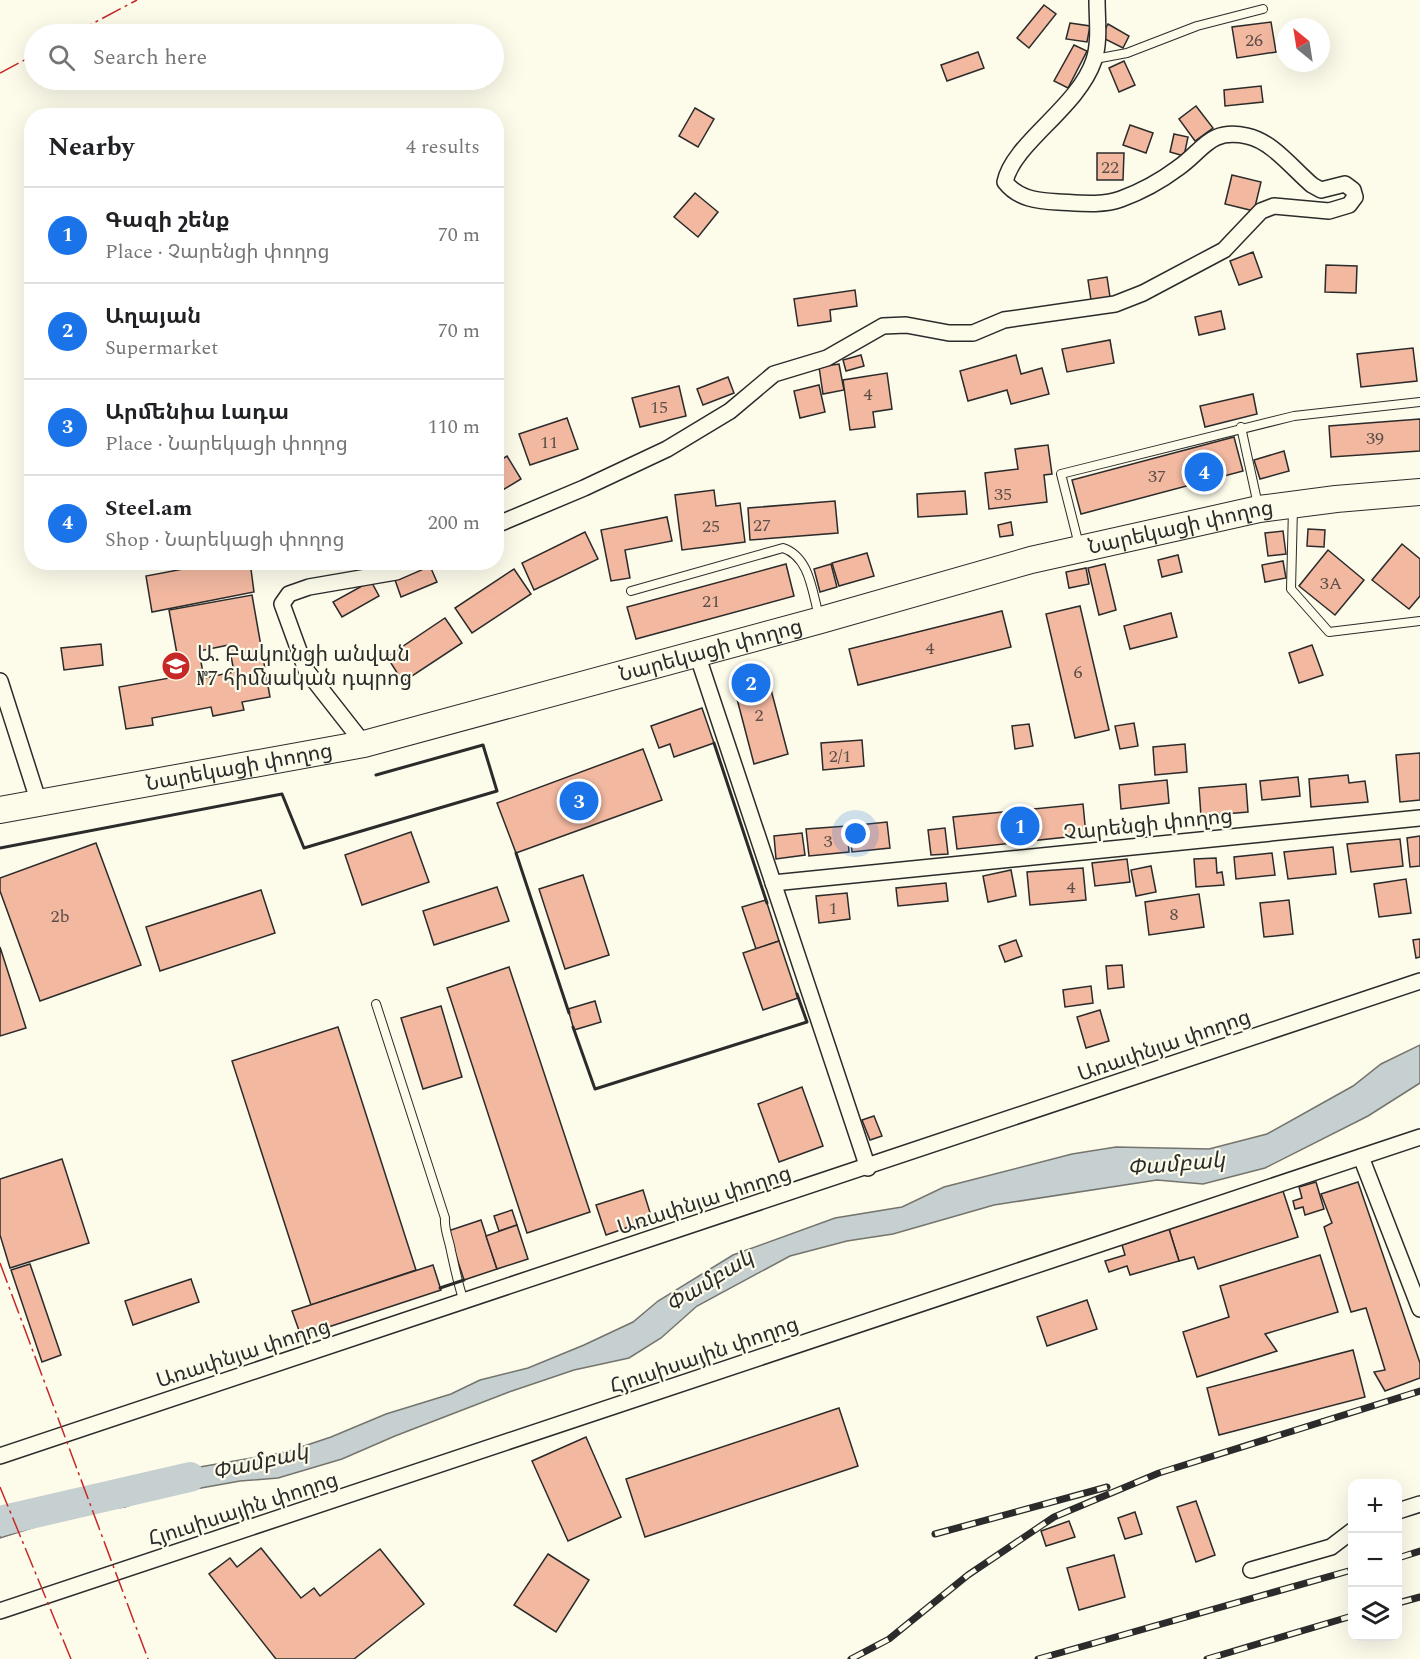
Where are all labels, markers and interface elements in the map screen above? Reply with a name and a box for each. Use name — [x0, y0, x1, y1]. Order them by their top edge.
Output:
north arrow — [1276, 18, 1330, 72]
search box — [24, 24, 504, 90]
house number: 26 — [1245, 27, 1263, 54]
icon: search — [45, 41, 78, 74]
text: Search here — [93, 41, 207, 74]
text: Nearby — [48, 127, 134, 167]
text: 4 results — [406, 132, 480, 162]
house number: 22 — [1101, 154, 1119, 181]
text: Գազի շենք — [105, 204, 230, 237]
text: 1 — [62, 220, 73, 250]
text: 70 m — [438, 220, 480, 250]
text: Place · Չարենցի փողոց — [105, 237, 330, 267]
text: Աղայան — [105, 300, 201, 333]
text: 2 — [62, 316, 73, 346]
text: 70 m — [438, 316, 480, 346]
text: Supermarket — [105, 333, 218, 363]
house number: 4 — [864, 381, 873, 408]
house number: 15 — [650, 394, 668, 421]
text: Արմենիա Լադա — [105, 396, 289, 429]
text: 3 — [62, 412, 73, 442]
text: 110 m — [428, 412, 480, 442]
house number: 39 — [1366, 425, 1384, 452]
text: Place · Նարեկացի փողոց — [105, 429, 348, 459]
house number: 11 — [540, 429, 558, 456]
pin: 4 — [1184, 450, 1224, 494]
house number: 37 — [1148, 463, 1166, 490]
house number: 35 — [994, 481, 1012, 508]
text: Steel.am — [105, 492, 192, 525]
street label: Նարեկացի փողոց — [1085, 492, 1275, 564]
text: 4 — [62, 508, 73, 538]
text: 200 m — [428, 508, 480, 538]
house number: 27 — [753, 512, 771, 539]
house number: 25 — [702, 513, 720, 540]
text: Shop · Նարեկացի փողոց — [105, 525, 344, 555]
house number: 3A — [1320, 570, 1342, 597]
house number: 21 — [702, 588, 720, 615]
street label: Նարեկացի փողոց — [615, 611, 806, 691]
house number: 4 — [926, 635, 935, 662]
place label: Ա. Բակունցի անվան №7 հիմնական դպրոց — [197, 639, 412, 695]
school or university icon: Ա. Բակունցի անվան №7 հիմնական դպրոց — [160, 650, 192, 682]
house number: 6 — [1074, 659, 1083, 686]
pin: 2 — [732, 660, 771, 706]
house number: 2 — [755, 702, 764, 729]
street label: Նարեկացի փողոց — [143, 735, 335, 800]
house number: 2/1 — [829, 743, 851, 770]
pin: 3 — [560, 778, 598, 824]
street label: Չարենցի փողոց — [1062, 800, 1234, 850]
pin: 1 — [1000, 804, 1040, 848]
your location — [841, 819, 870, 848]
house number: 3 — [824, 828, 833, 855]
house number: 4 — [1067, 874, 1076, 901]
house number: 1 — [829, 895, 838, 922]
house number: 8 — [1170, 901, 1179, 928]
house number: 2b — [50, 903, 70, 930]
street label: Առափնյա փողոց — [1073, 1001, 1255, 1091]
water label: Փամբակ — [1126, 1144, 1227, 1185]
street label: Առափնյա փողոց — [613, 1158, 795, 1244]
water label: Փամբակ — [660, 1241, 761, 1321]
street label: Հյուսիսային փողոց — [606, 1309, 803, 1403]
street label: Առափնյա փողոց — [152, 1311, 334, 1397]
water label: Փամբակ — [209, 1435, 312, 1490]
street label: Հյուսիսային փողոց — [144, 1464, 342, 1556]
map controls — [1348, 1479, 1402, 1641]
button: + — [1348, 1479, 1402, 1533]
button: − — [1348, 1533, 1402, 1587]
button: layers — [1348, 1587, 1402, 1641]

